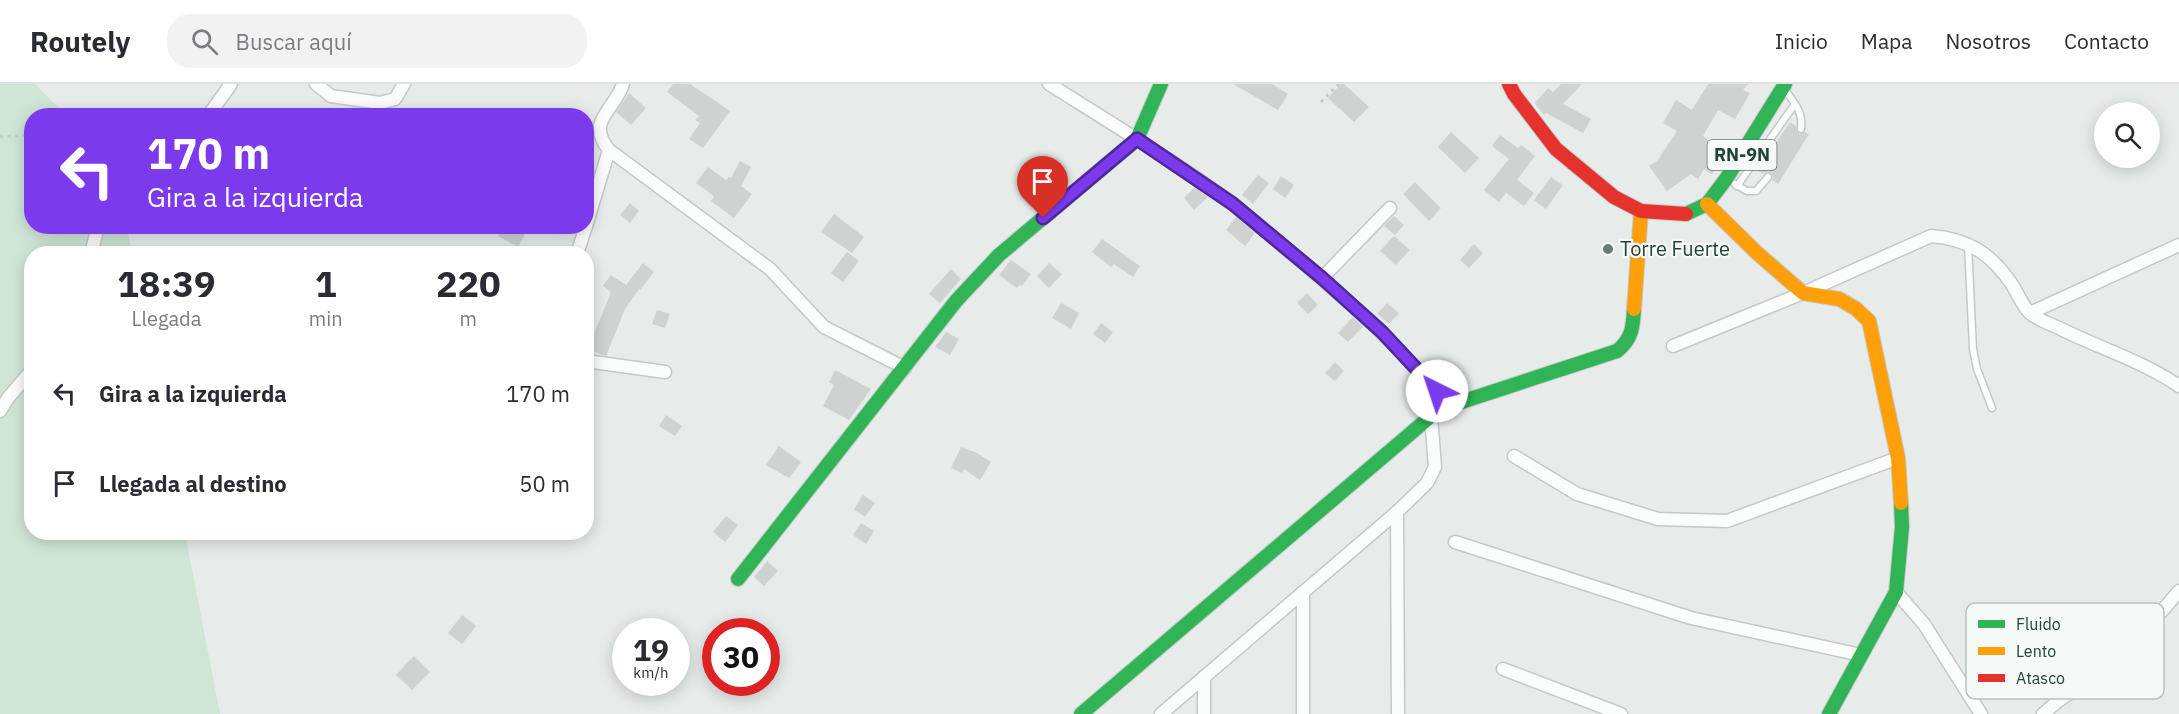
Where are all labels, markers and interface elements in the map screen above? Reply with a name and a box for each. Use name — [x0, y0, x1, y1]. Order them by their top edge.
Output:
search box — [167, 14, 587, 68]
text: Routely — [30, 23, 131, 60]
icon: search — [188, 25, 221, 58]
text: Buscar aquí — [236, 27, 352, 56]
text: Inicio — [1775, 27, 1828, 55]
text: Mapa — [1861, 27, 1913, 55]
text: Nosotros — [1946, 27, 2031, 55]
text: Contacto — [2064, 27, 2149, 55]
map controls — [2094, 102, 2160, 168]
button: search — [2094, 102, 2160, 168]
text: 170 m — [147, 126, 270, 181]
icon: left — [48, 132, 126, 210]
road number: RN-9N — [1708, 140, 1776, 170]
pin — [1017, 156, 1068, 218]
icon: arrive — [1026, 165, 1059, 198]
text: Gira a la izquierda — [147, 179, 363, 214]
place label: Torre Fuerte — [1620, 235, 1730, 262]
marker: Torre Fuerte — [1601, 242, 1615, 256]
text: 18:39 — [117, 260, 216, 307]
text: 1 — [315, 260, 337, 307]
text: 220 — [436, 260, 501, 307]
text: Llegada — [131, 305, 201, 332]
text: min — [309, 305, 343, 332]
text: m — [460, 305, 477, 332]
position arrow — [1405, 359, 1469, 423]
icon: left — [48, 377, 81, 410]
text: Gira a la izquierda — [99, 379, 287, 408]
text: 170 m — [506, 379, 570, 408]
icon: arrive — [48, 467, 81, 500]
text: Llegada al destino — [99, 469, 287, 498]
text: 50 m — [519, 469, 570, 498]
legend — [1966, 603, 2164, 699]
text: Fluido — [2016, 614, 2061, 634]
speed limit sign: 30 — [702, 618, 780, 696]
text: 19 — [633, 630, 669, 669]
text: Lento — [2016, 641, 2056, 661]
text: km/h — [633, 663, 669, 682]
text: Atasco — [2016, 668, 2065, 688]

